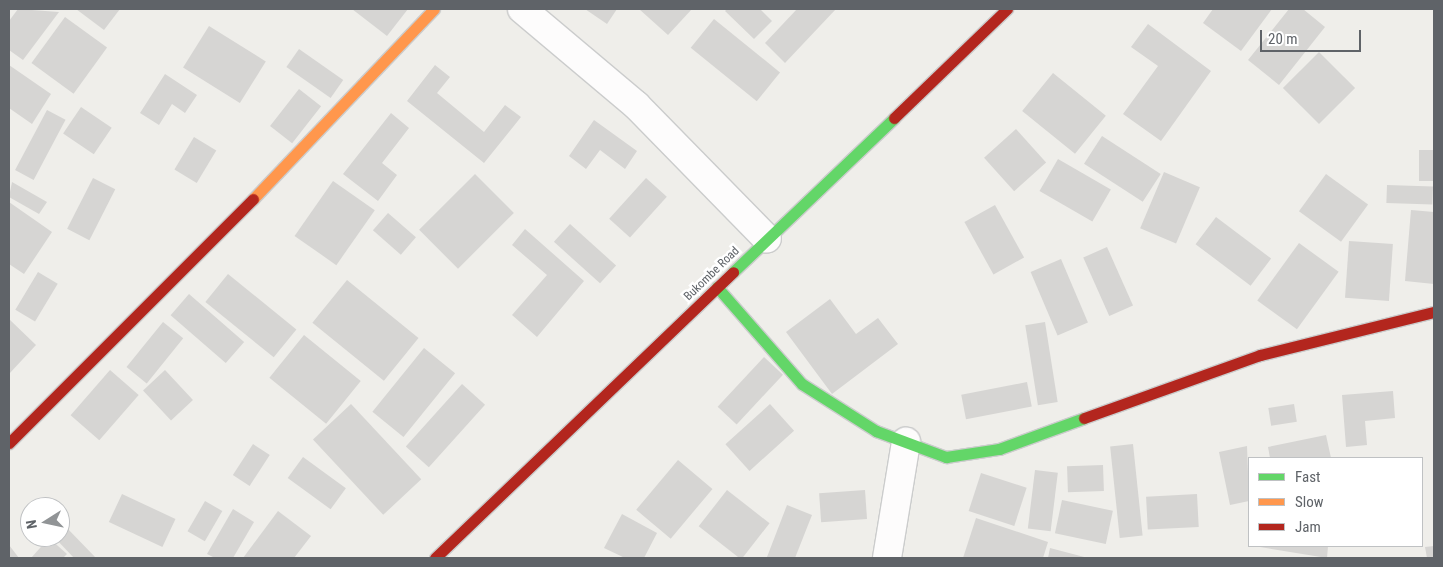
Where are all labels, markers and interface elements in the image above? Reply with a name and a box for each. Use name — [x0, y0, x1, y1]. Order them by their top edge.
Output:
scale bar — [1263, 20, 1364, 52]
text: 20 m — [1268, 30, 1298, 48]
street label: Bukombe Road — [681, 244, 743, 304]
legend — [1248, 457, 1423, 547]
text: Fast — [1295, 468, 1320, 486]
text: Slow — [1295, 493, 1324, 511]
north arrow — [20, 497, 70, 547]
text: Jam — [1295, 518, 1321, 536]
text: N — [23, 519, 40, 530]

